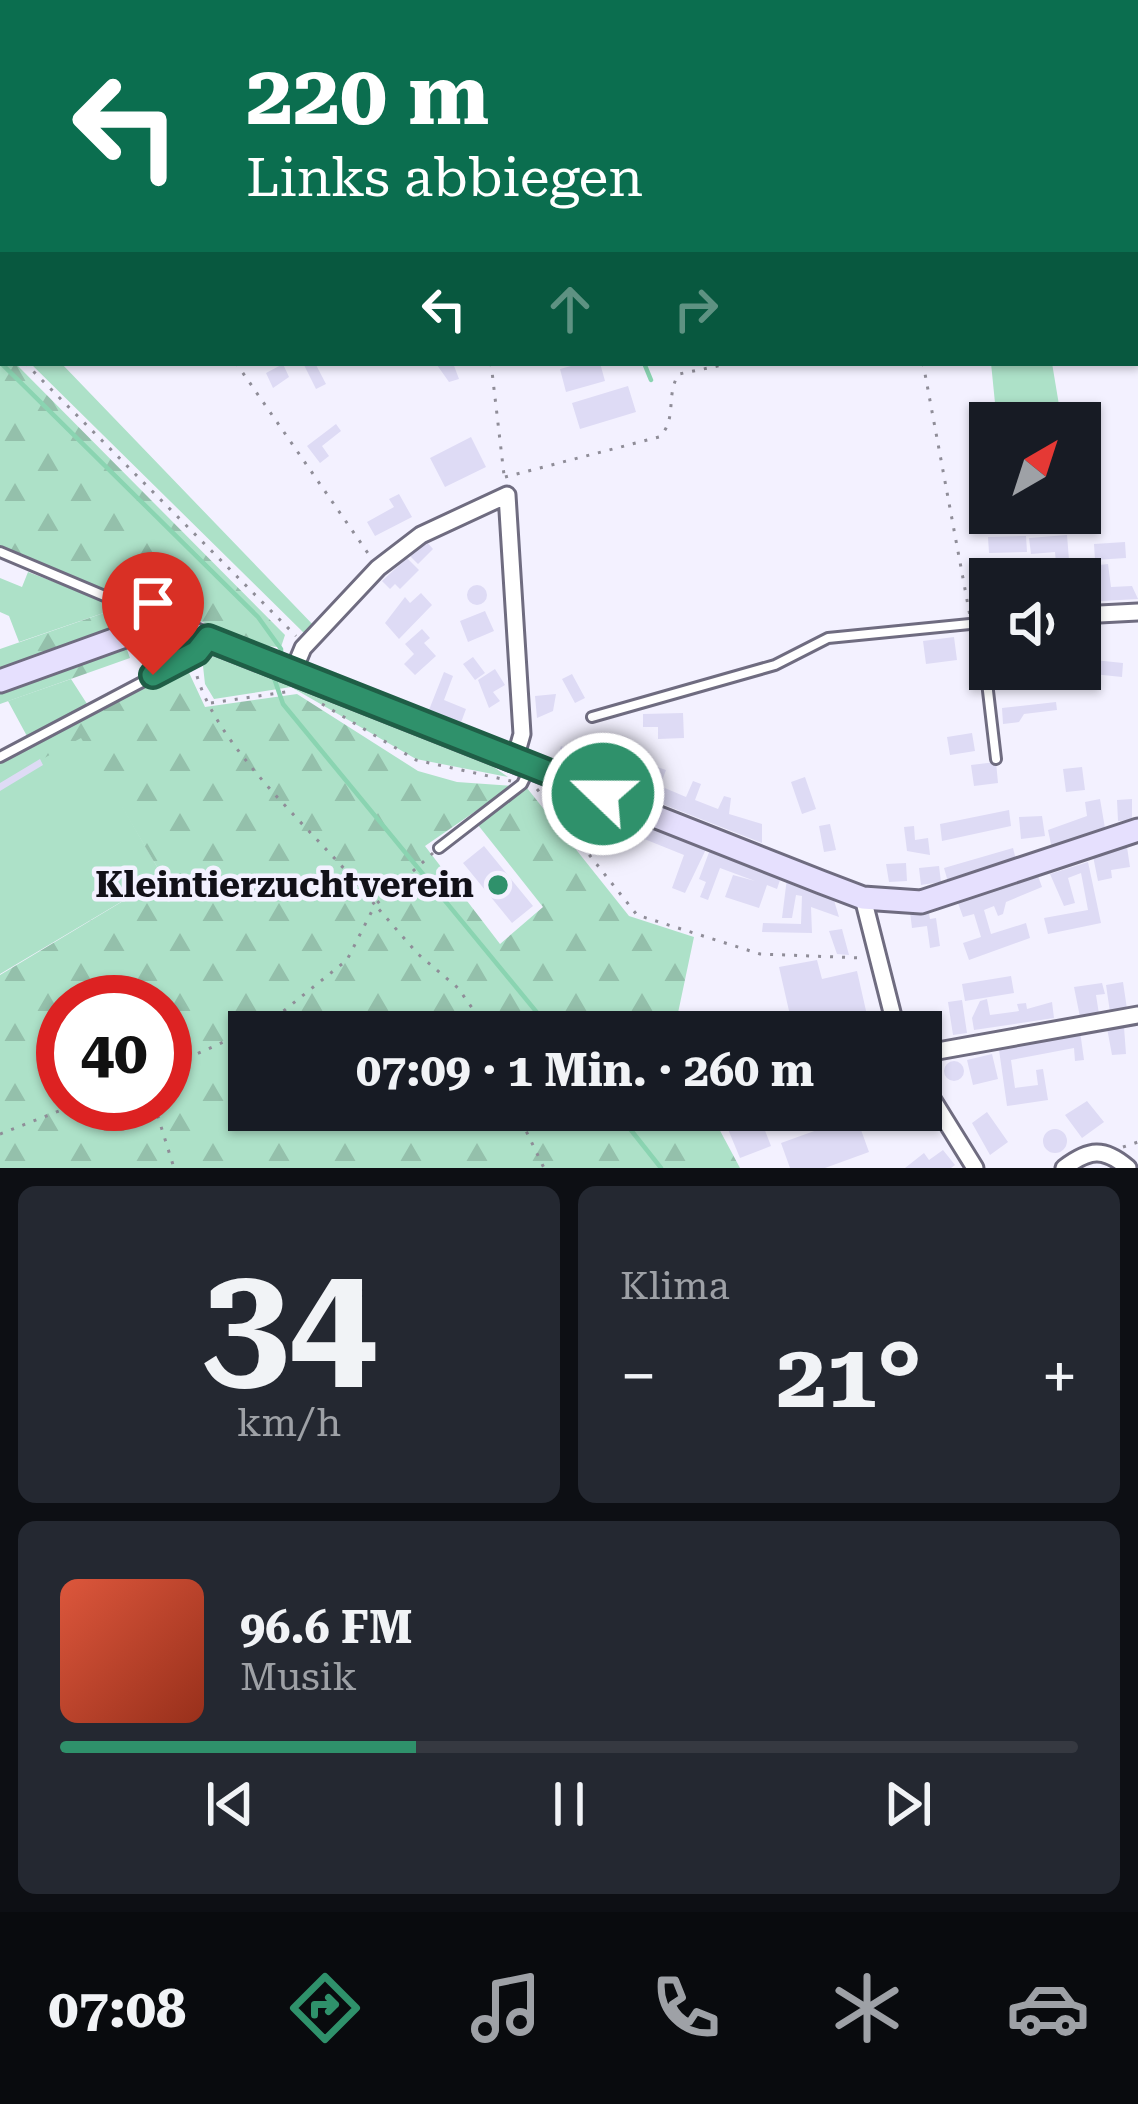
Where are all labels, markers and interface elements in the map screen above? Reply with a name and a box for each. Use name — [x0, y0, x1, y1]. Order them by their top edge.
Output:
text: 220 m — [246, 46, 489, 144]
icon: left — [48, 48, 204, 204]
text: Links abbiegen — [246, 146, 643, 209]
icon: left — [411, 276, 477, 342]
icon: ahead — [537, 276, 603, 342]
icon: right — [663, 276, 729, 342]
north arrow — [969, 402, 1101, 534]
map controls — [969, 402, 1101, 690]
pin — [102, 552, 204, 675]
button: sound — [969, 558, 1101, 690]
icon: arrive — [120, 570, 186, 636]
position arrow — [540, 731, 666, 857]
place label: Kleintierzuchtverein — [95, 864, 474, 906]
marker: Kleintierzuchtverein — [485, 872, 511, 898]
speed limit sign: 40 — [36, 975, 192, 1131]
text: 07:09 · 1 Min. · 260 m — [356, 1044, 814, 1097]
text: 34 — [202, 1230, 376, 1413]
text: Klima — [620, 1263, 730, 1309]
text: 21° — [776, 1324, 922, 1429]
text: − — [620, 1338, 657, 1415]
text: + — [1041, 1338, 1078, 1415]
text: km/h — [237, 1400, 341, 1446]
text: 96.6 FM — [240, 1601, 412, 1654]
text: Musik — [240, 1654, 357, 1700]
icon: previous — [197, 1771, 263, 1837]
icon: pause — [536, 1771, 602, 1837]
icon: next — [875, 1771, 941, 1837]
icon: directions — [283, 1966, 367, 2050]
icon: music — [464, 1966, 548, 2050]
icon: phone — [644, 1966, 728, 2050]
icon: climate — [825, 1966, 909, 2050]
icon: car — [1006, 1966, 1090, 2050]
text: 07:08 — [48, 1977, 186, 2040]

